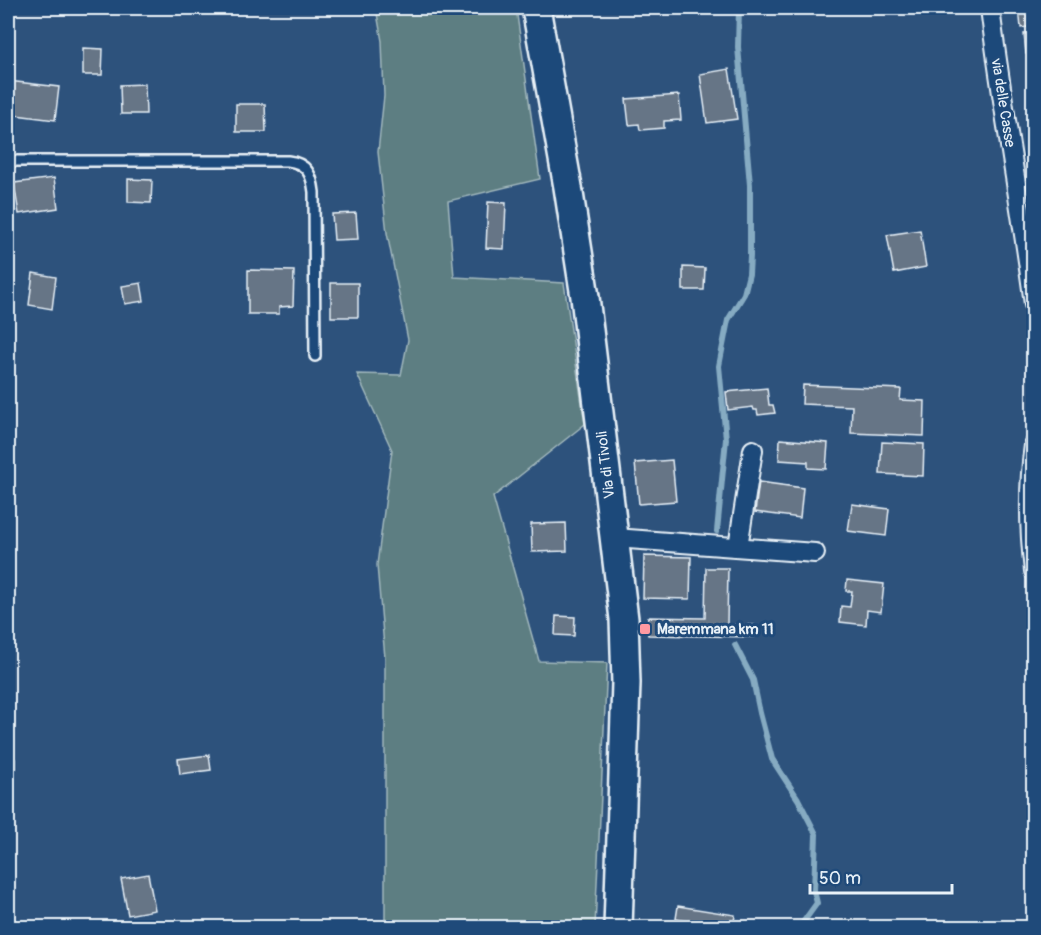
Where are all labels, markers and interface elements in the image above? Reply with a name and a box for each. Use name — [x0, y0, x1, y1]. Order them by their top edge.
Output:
street label: via delle Casse — [986, 56, 1019, 149]
street label: Via di Tivoli — [592, 430, 620, 500]
place label: Maremmana km 11 — [657, 620, 774, 639]
marker: Maremmana km 11 — [638, 622, 652, 636]
scale bar — [810, 857, 952, 895]
text: 50 m — [819, 867, 861, 890]

